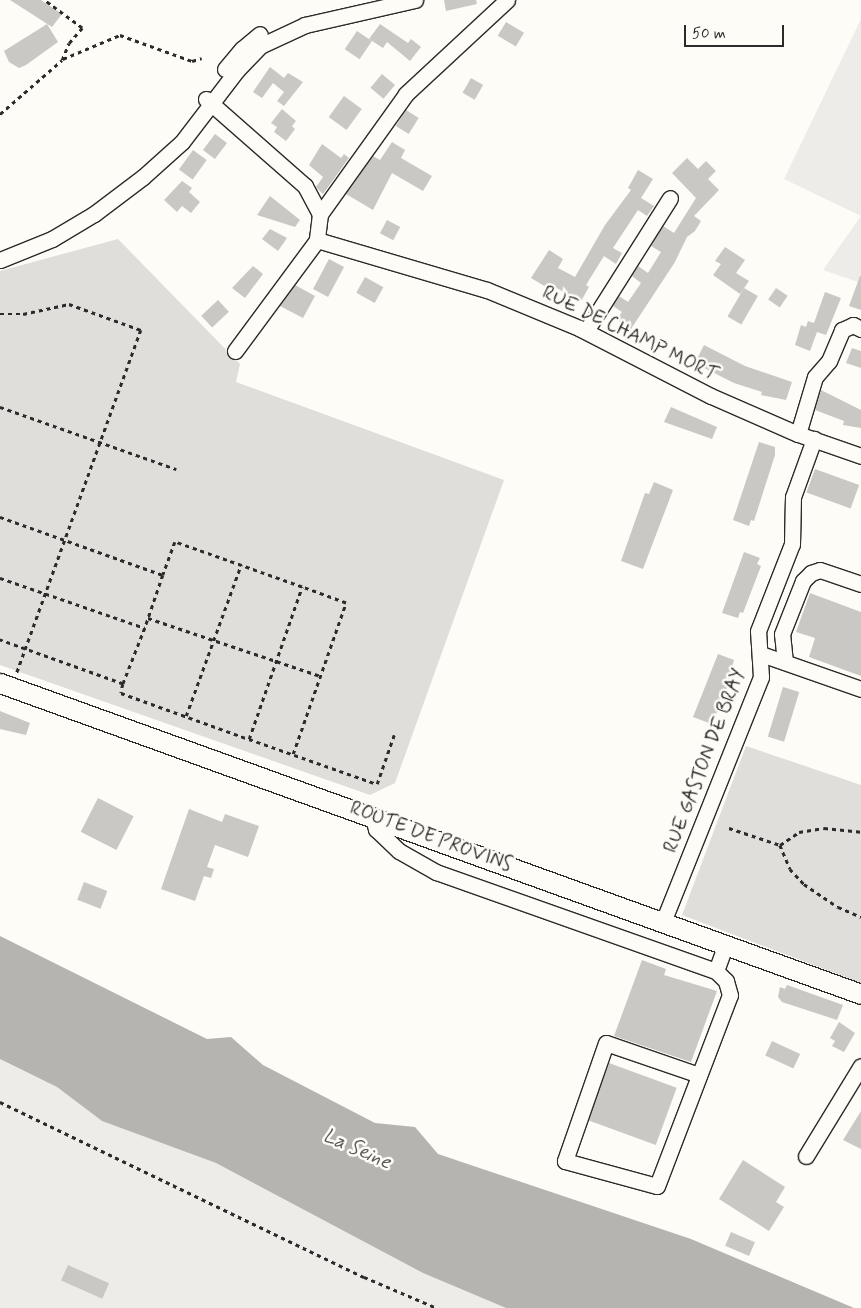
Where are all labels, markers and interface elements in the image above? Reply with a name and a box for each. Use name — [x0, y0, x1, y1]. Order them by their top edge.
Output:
scale bar — [686, 15, 786, 47]
text: 50 m — [692, 24, 726, 44]
street label: RUE DE CHAMP MORT — [538, 282, 722, 386]
street label: RUE GASTON DE BRAY — [660, 667, 750, 855]
street label: ROUTE DE PROVINS — [345, 796, 517, 878]
water label: La Seine — [319, 1123, 395, 1175]

